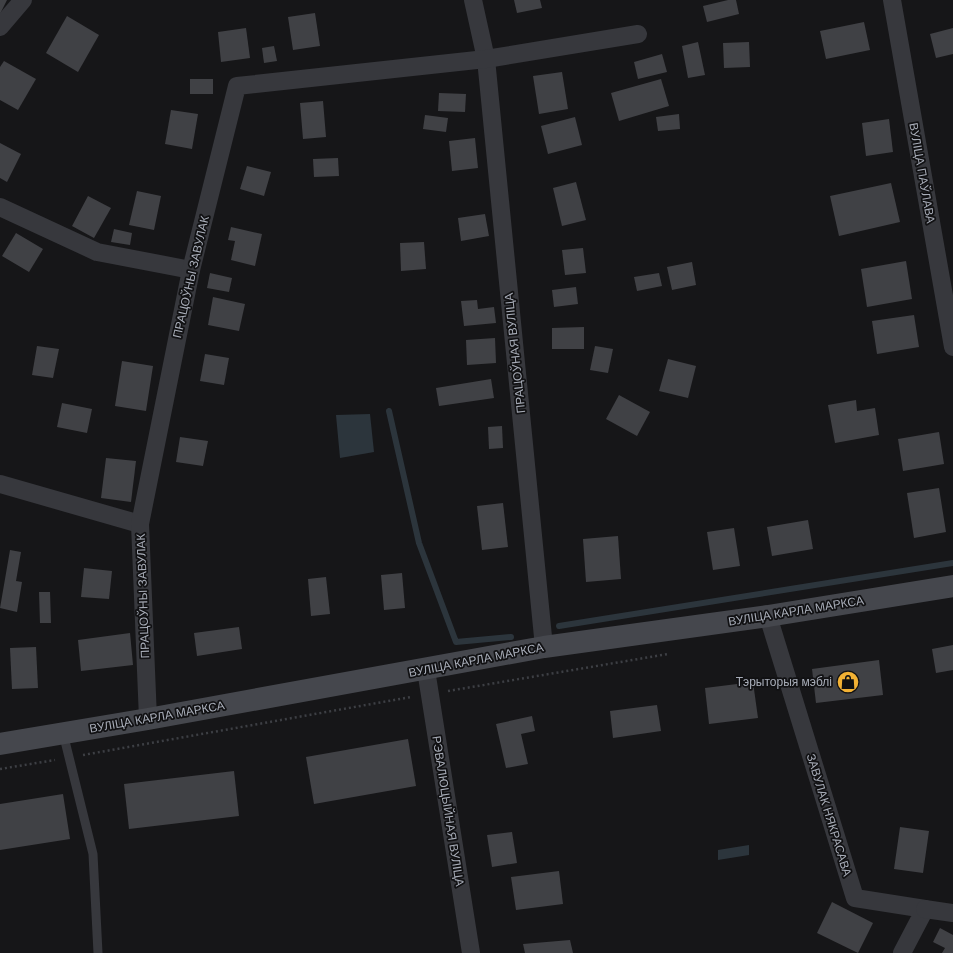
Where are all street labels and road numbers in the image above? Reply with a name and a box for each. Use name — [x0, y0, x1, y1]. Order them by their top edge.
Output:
street label: ВУЛІЦА ПАЎЛАВА — [906, 121, 939, 224]
street label: ПРАЦОЎНЫ ЗАВУЛАК — [169, 214, 212, 339]
street label: ПРАЦОЎНАЯ ВУЛІЦА — [501, 292, 528, 414]
street label: ПРАЦОЎНЫ ЗАВУЛАК — [133, 533, 152, 659]
street label: ВУЛІЦА КАРЛА МАРКСА — [727, 593, 865, 629]
street label: ВУЛІЦА КАРЛА МАРКСА — [407, 640, 545, 680]
street label: ВУЛІЦА КАРЛА МАРКСА — [88, 698, 226, 736]
street label: РЭВАЛЮЦЫЙНАЯ ВУЛІЦА — [429, 735, 468, 887]
street label: ЗАВУЛАК НЯКРАСАВА — [804, 752, 854, 878]

